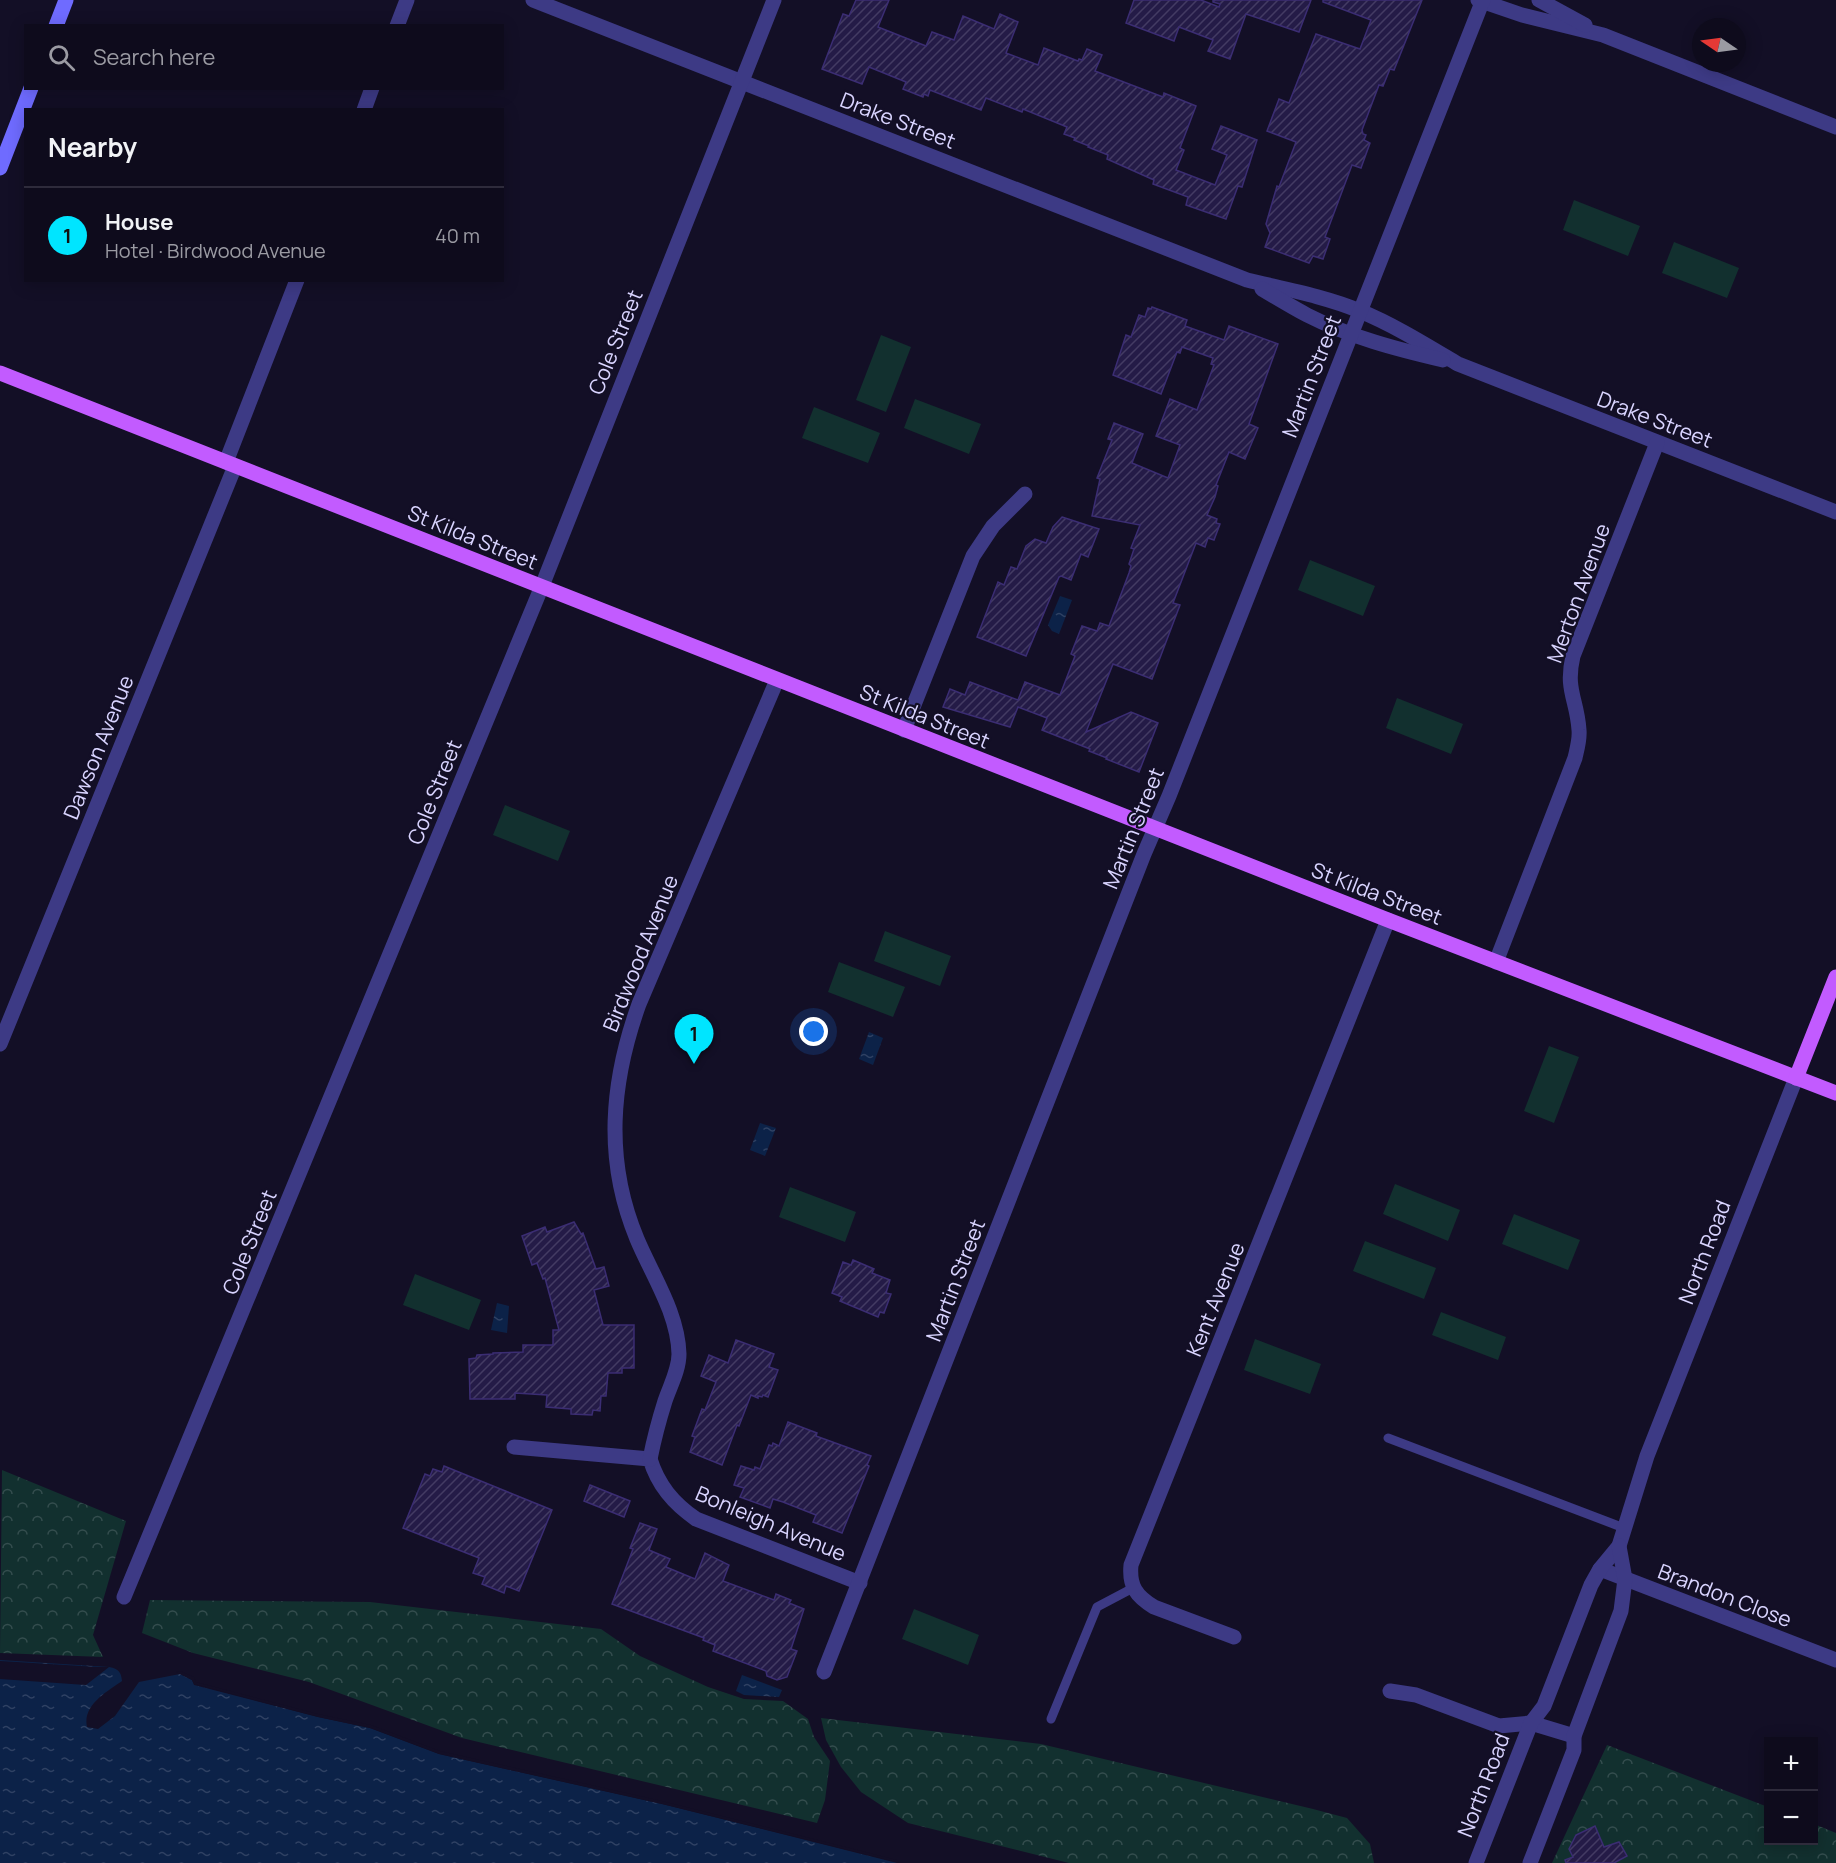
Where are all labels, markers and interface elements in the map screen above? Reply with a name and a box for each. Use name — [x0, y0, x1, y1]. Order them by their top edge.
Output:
north arrow — [1692, 18, 1746, 72]
search box — [24, 24, 504, 90]
icon: search — [45, 41, 78, 74]
text: Search here — [93, 42, 215, 72]
street label: Drake Street — [836, 85, 960, 155]
text: Nearby — [48, 129, 137, 165]
text: House — [105, 207, 173, 237]
text: 1 — [63, 222, 72, 249]
text: 40 m — [435, 222, 480, 249]
text: Hotel · Birdwood Avenue — [105, 237, 326, 264]
street label: Cole Street — [581, 286, 649, 398]
street label: Martin Street — [1275, 311, 1347, 441]
street label: Drake Street — [1593, 384, 1717, 454]
street label: St Kilda Street — [404, 498, 542, 576]
street label: Merton Avenue — [1540, 519, 1616, 667]
street label: Dawson Avenue — [56, 671, 140, 823]
street label: St Kilda Street — [856, 677, 994, 755]
street label: Cole Street — [400, 736, 468, 848]
street label: Martin Street — [1096, 763, 1170, 893]
street label: St Kilda Street — [1308, 855, 1446, 931]
street label: Birdwood Avenue — [596, 870, 684, 1036]
pin: 1 — [674, 1014, 714, 1064]
your location — [799, 1017, 828, 1046]
street label: Cole Street — [215, 1186, 283, 1298]
street label: North Road — [1671, 1196, 1737, 1308]
street label: Martin Street — [919, 1215, 991, 1345]
street label: Kent Avenue — [1179, 1238, 1251, 1360]
street label: Bonleigh Avenue — [691, 1479, 851, 1567]
street label: Brandon Close — [1654, 1557, 1796, 1633]
street label: North Road — [1450, 1729, 1516, 1841]
map controls — [1764, 1737, 1818, 1845]
button: + — [1764, 1737, 1818, 1791]
button: − — [1764, 1791, 1818, 1845]

